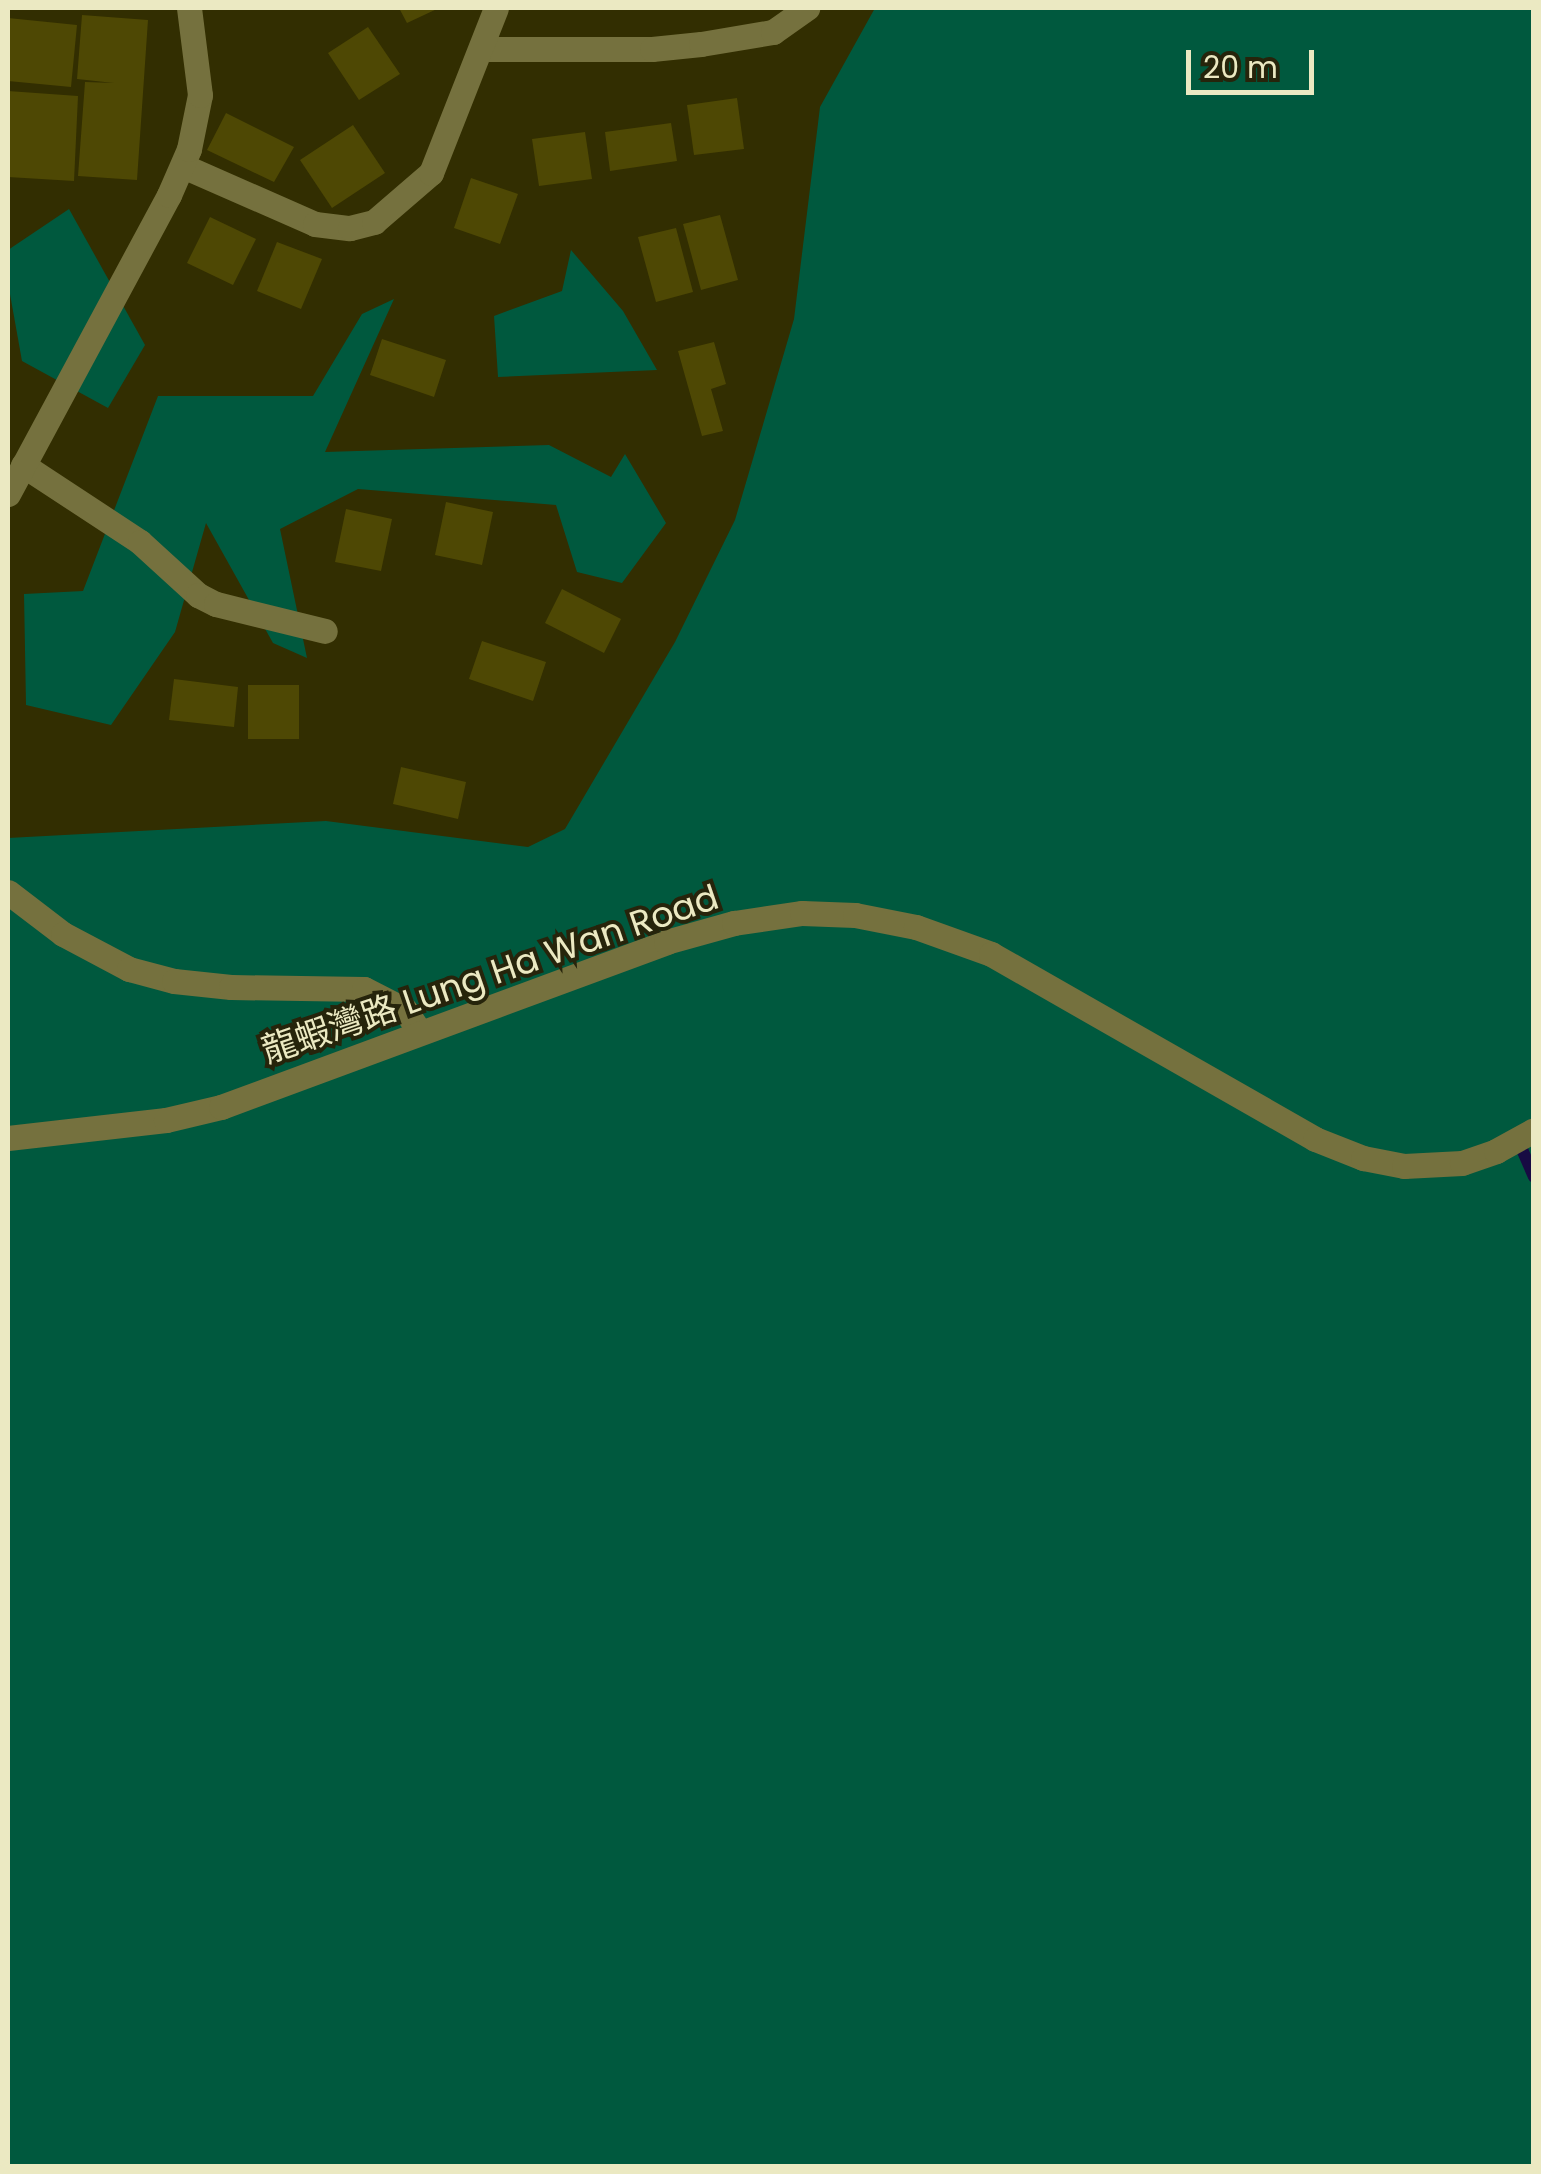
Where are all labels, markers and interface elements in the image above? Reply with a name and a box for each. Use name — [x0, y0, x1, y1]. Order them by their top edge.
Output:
scale bar — [1191, 30, 1318, 92]
text: 20 m — [1203, 46, 1278, 89]
street label: 龍蝦灣路 Lung Ha Wan Road — [256, 876, 724, 1072]

